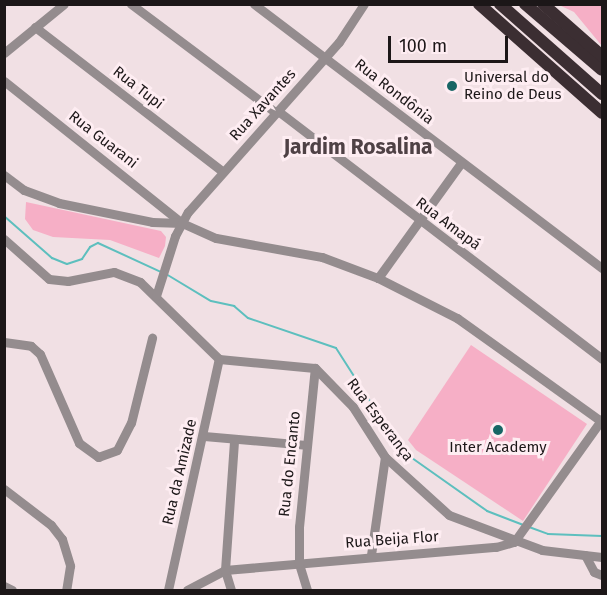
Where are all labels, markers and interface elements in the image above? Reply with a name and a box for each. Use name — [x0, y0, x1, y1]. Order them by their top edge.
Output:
scale bar — [391, 24, 511, 62]
text: 100 m — [399, 35, 447, 57]
street label: Rua Rondônia — [351, 56, 437, 128]
street label: Rua Tupi — [109, 63, 167, 113]
street label: Rua Xavantes — [226, 65, 300, 145]
place label: Universal do Reino de Deus — [464, 68, 561, 103]
marker: Universal do Reino de Deus — [445, 79, 459, 93]
street label: Rua Guarani — [65, 107, 141, 173]
district label: Jardim Rosalina — [283, 134, 433, 160]
street label: Rua Amapá — [412, 194, 484, 254]
street label: Rua Esperança — [343, 375, 417, 465]
street label: Rua do Encanto — [275, 410, 305, 518]
street label: Rua da Amizade — [159, 417, 201, 527]
marker: Inter Academy — [491, 423, 505, 437]
place label: Inter Academy — [449, 439, 547, 457]
street label: Rua Beija Flor — [345, 528, 439, 552]

